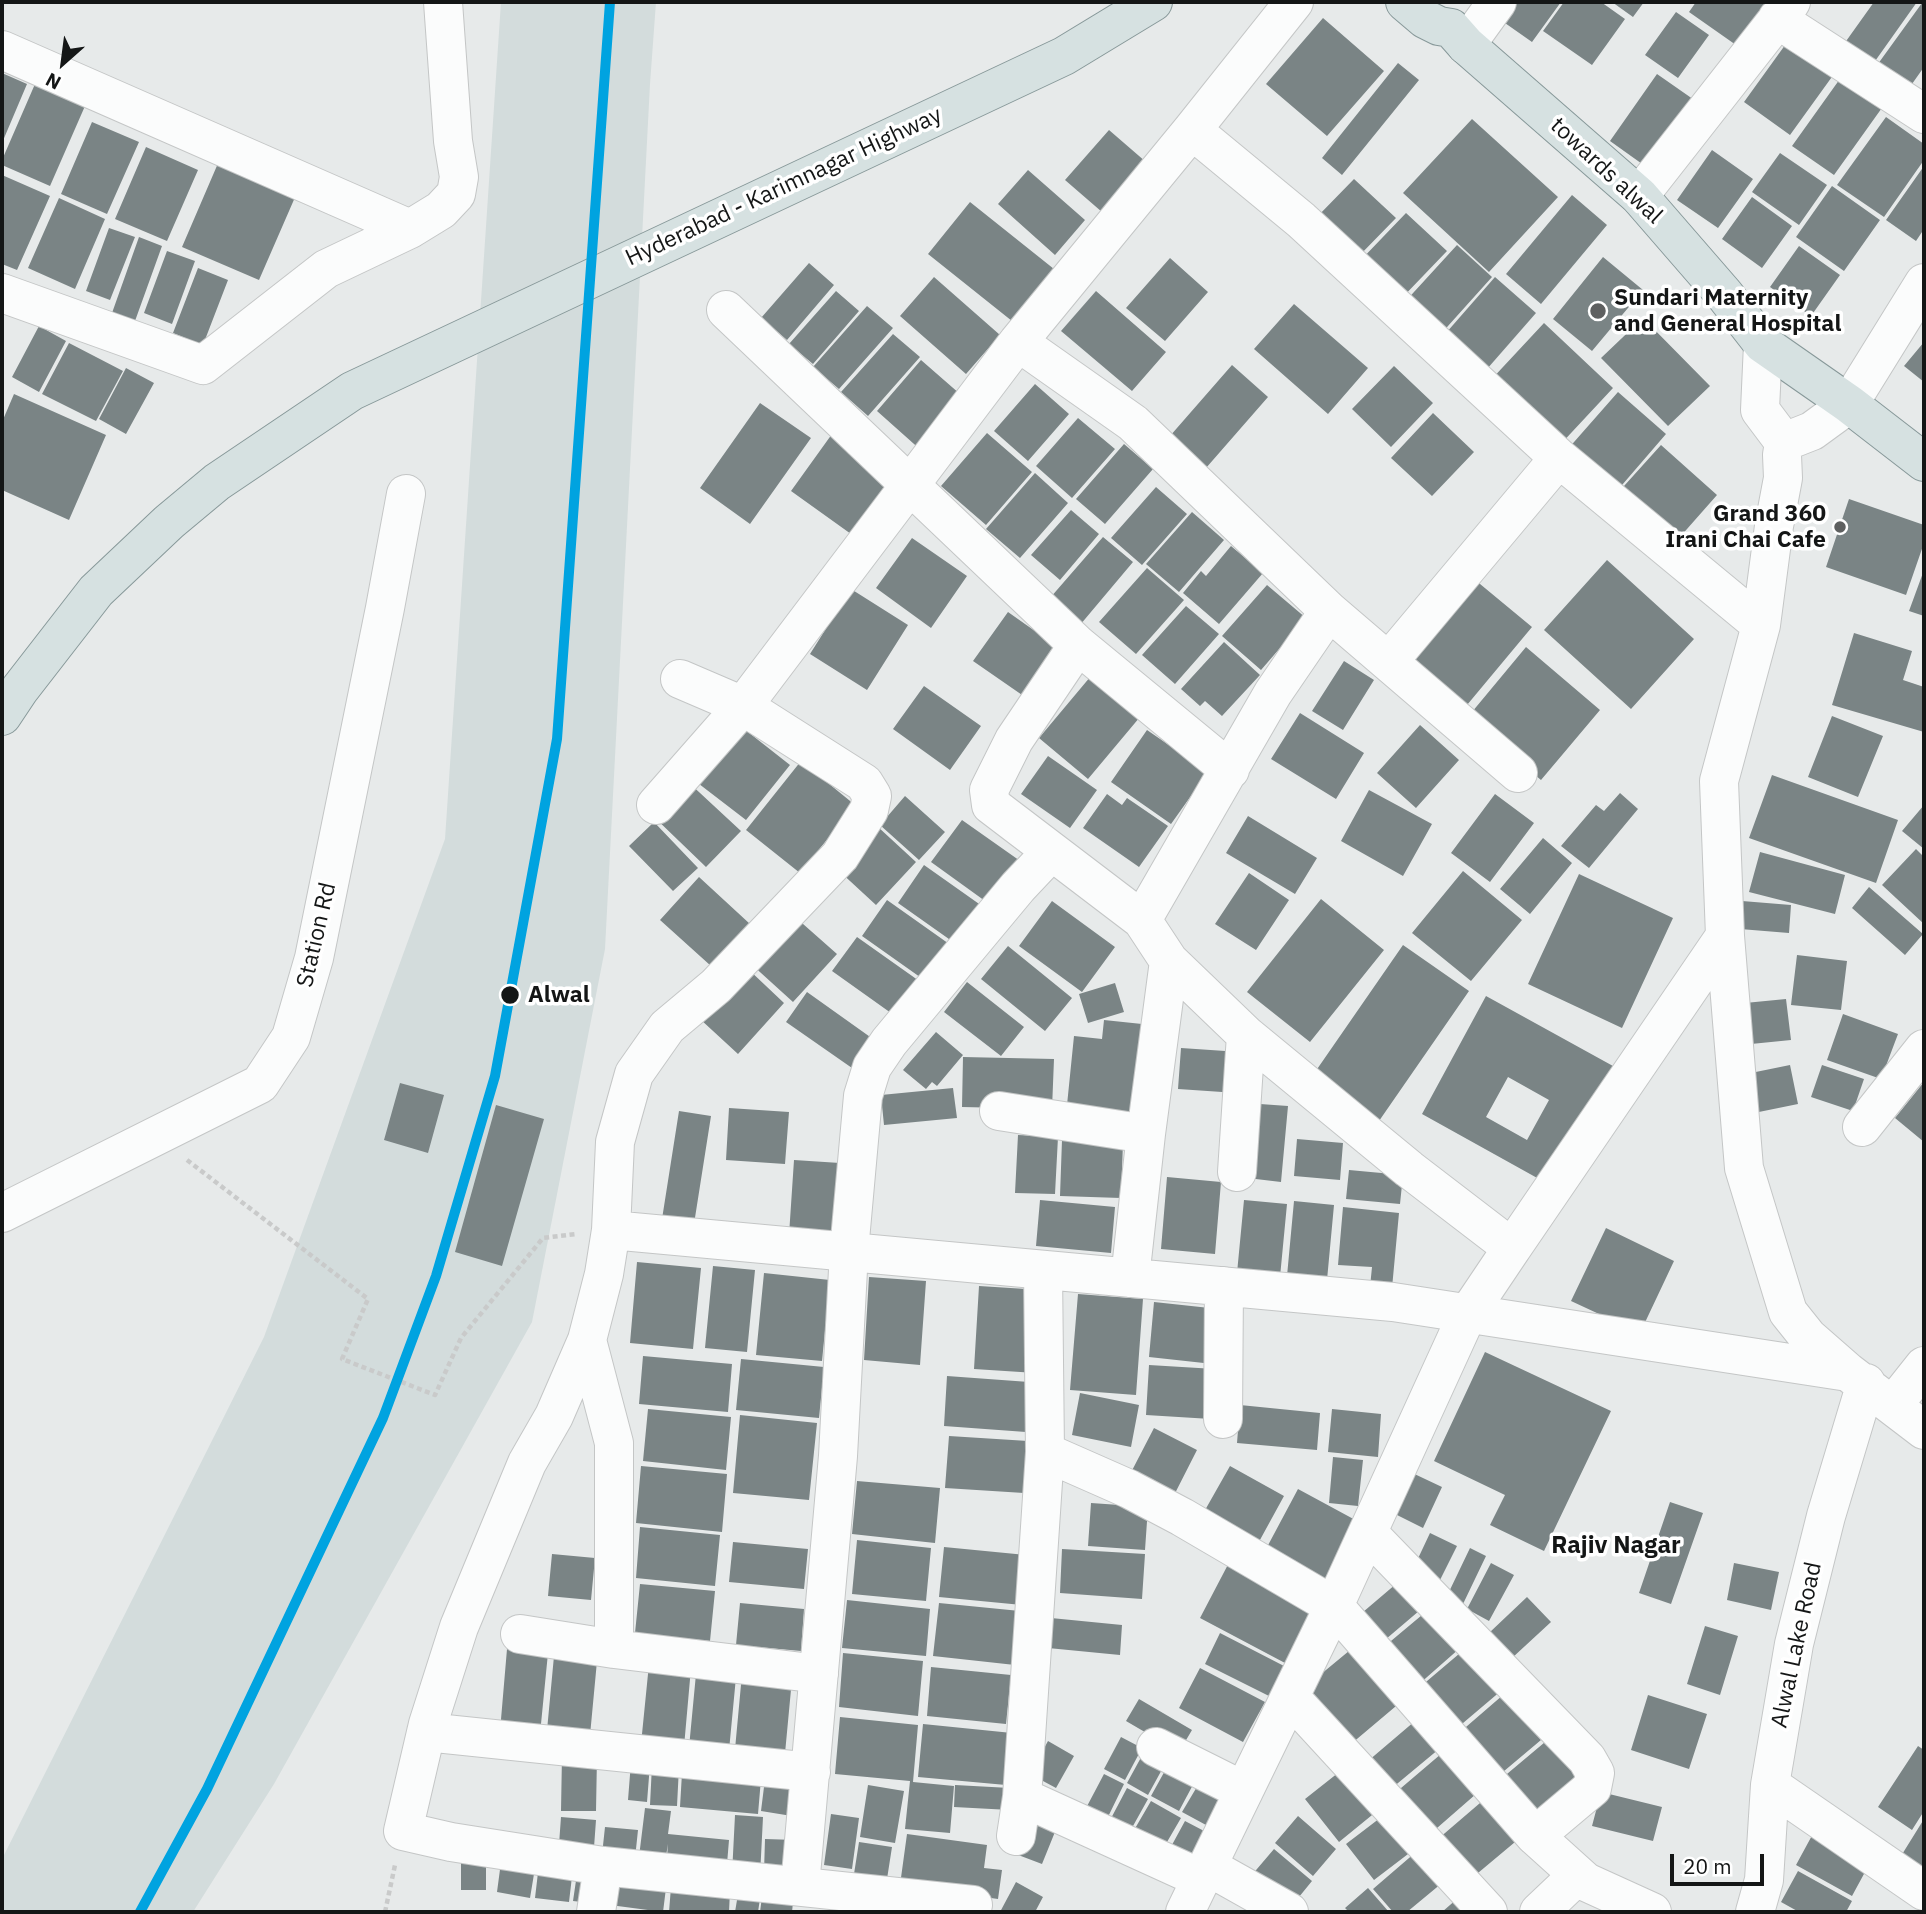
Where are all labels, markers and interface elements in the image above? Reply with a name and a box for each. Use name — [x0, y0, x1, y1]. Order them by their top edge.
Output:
north arrow — [28, 28, 98, 98]
text: N — [41, 68, 65, 95]
street label: Hyderabad - Karimnagar Highway — [621, 101, 947, 273]
street label: towards alwal — [1544, 112, 1668, 230]
place label: Sundari Maternity and General Hospital — [1614, 284, 1841, 338]
marker: Sundari Maternity and General Hospital — [1588, 301, 1608, 321]
place label: Grand 360 Irani Chai Cafe — [1665, 500, 1826, 554]
marker: Grand 360 Irani Chai Cafe — [1832, 519, 1848, 535]
street label: Station Rd — [292, 880, 342, 990]
place label: Alwal — [528, 981, 590, 1009]
marker: Alwal — [499, 984, 521, 1006]
district label: Rajiv Nagar — [1551, 1532, 1681, 1560]
street label: Alwal Lake Road — [1766, 1560, 1828, 1730]
scale bar — [1674, 1840, 1769, 1884]
text: 20 m — [1683, 1852, 1732, 1880]

